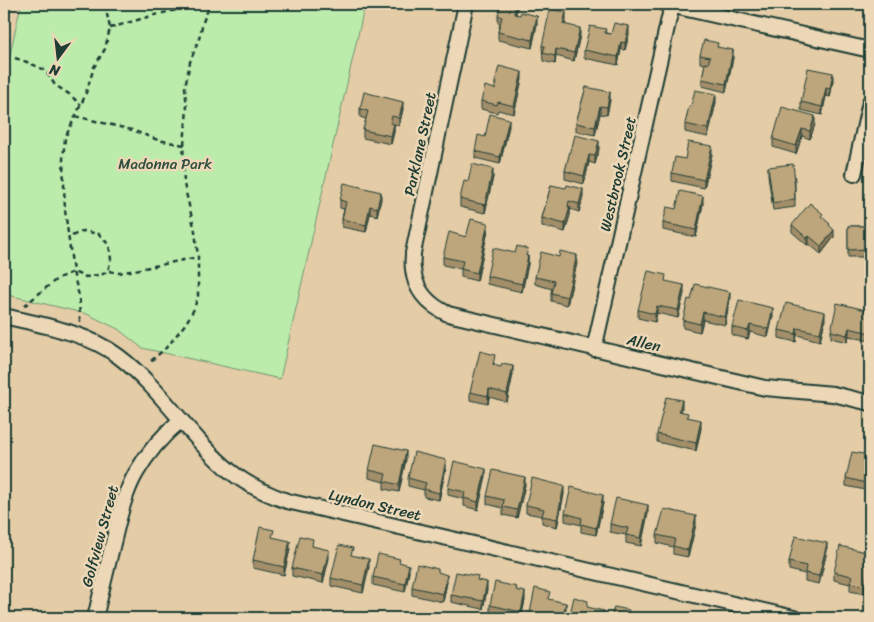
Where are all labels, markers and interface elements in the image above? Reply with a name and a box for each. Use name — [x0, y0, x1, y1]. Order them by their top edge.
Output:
north arrow — [32, 32, 82, 82]
text: N — [47, 57, 64, 84]
street label: Parklane Street — [396, 89, 444, 198]
street label: Westbrook Street — [592, 113, 644, 234]
park label: Madonna Park — [118, 151, 212, 177]
street label: Allen — [623, 326, 664, 360]
street label: Golfview Street — [74, 482, 126, 590]
street label: Lyndon Street — [326, 482, 424, 528]

